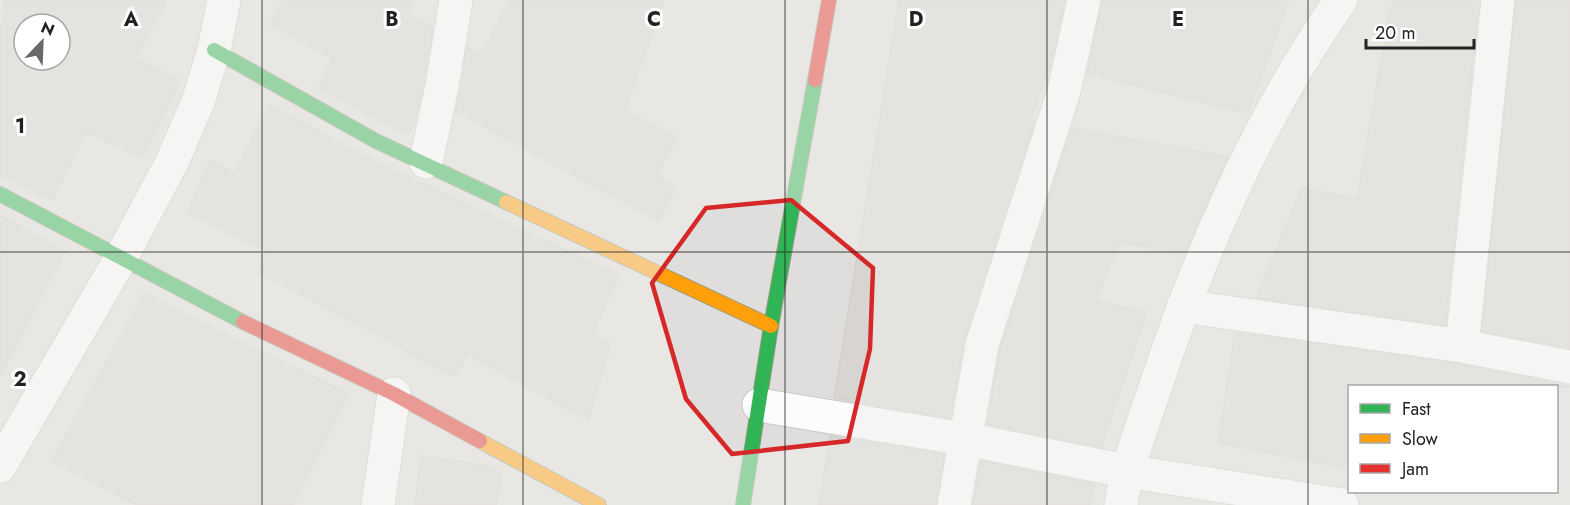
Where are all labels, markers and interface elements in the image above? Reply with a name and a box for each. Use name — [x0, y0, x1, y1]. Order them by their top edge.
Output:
text: A — [123, 5, 139, 34]
text: B — [385, 5, 399, 34]
text: C — [647, 5, 661, 34]
text: D — [909, 5, 923, 34]
text: E — [1172, 5, 1184, 34]
north arrow — [12, 12, 72, 72]
scale bar — [1366, 12, 1474, 50]
text: N — [37, 16, 58, 42]
text: 20 m — [1375, 20, 1415, 46]
text: 1 — [15, 112, 25, 141]
text: 2 — [13, 365, 27, 394]
legend — [1348, 385, 1558, 493]
text: Fast — [1402, 396, 1431, 422]
text: Slow — [1402, 426, 1439, 452]
text: Jam — [1400, 456, 1429, 482]

